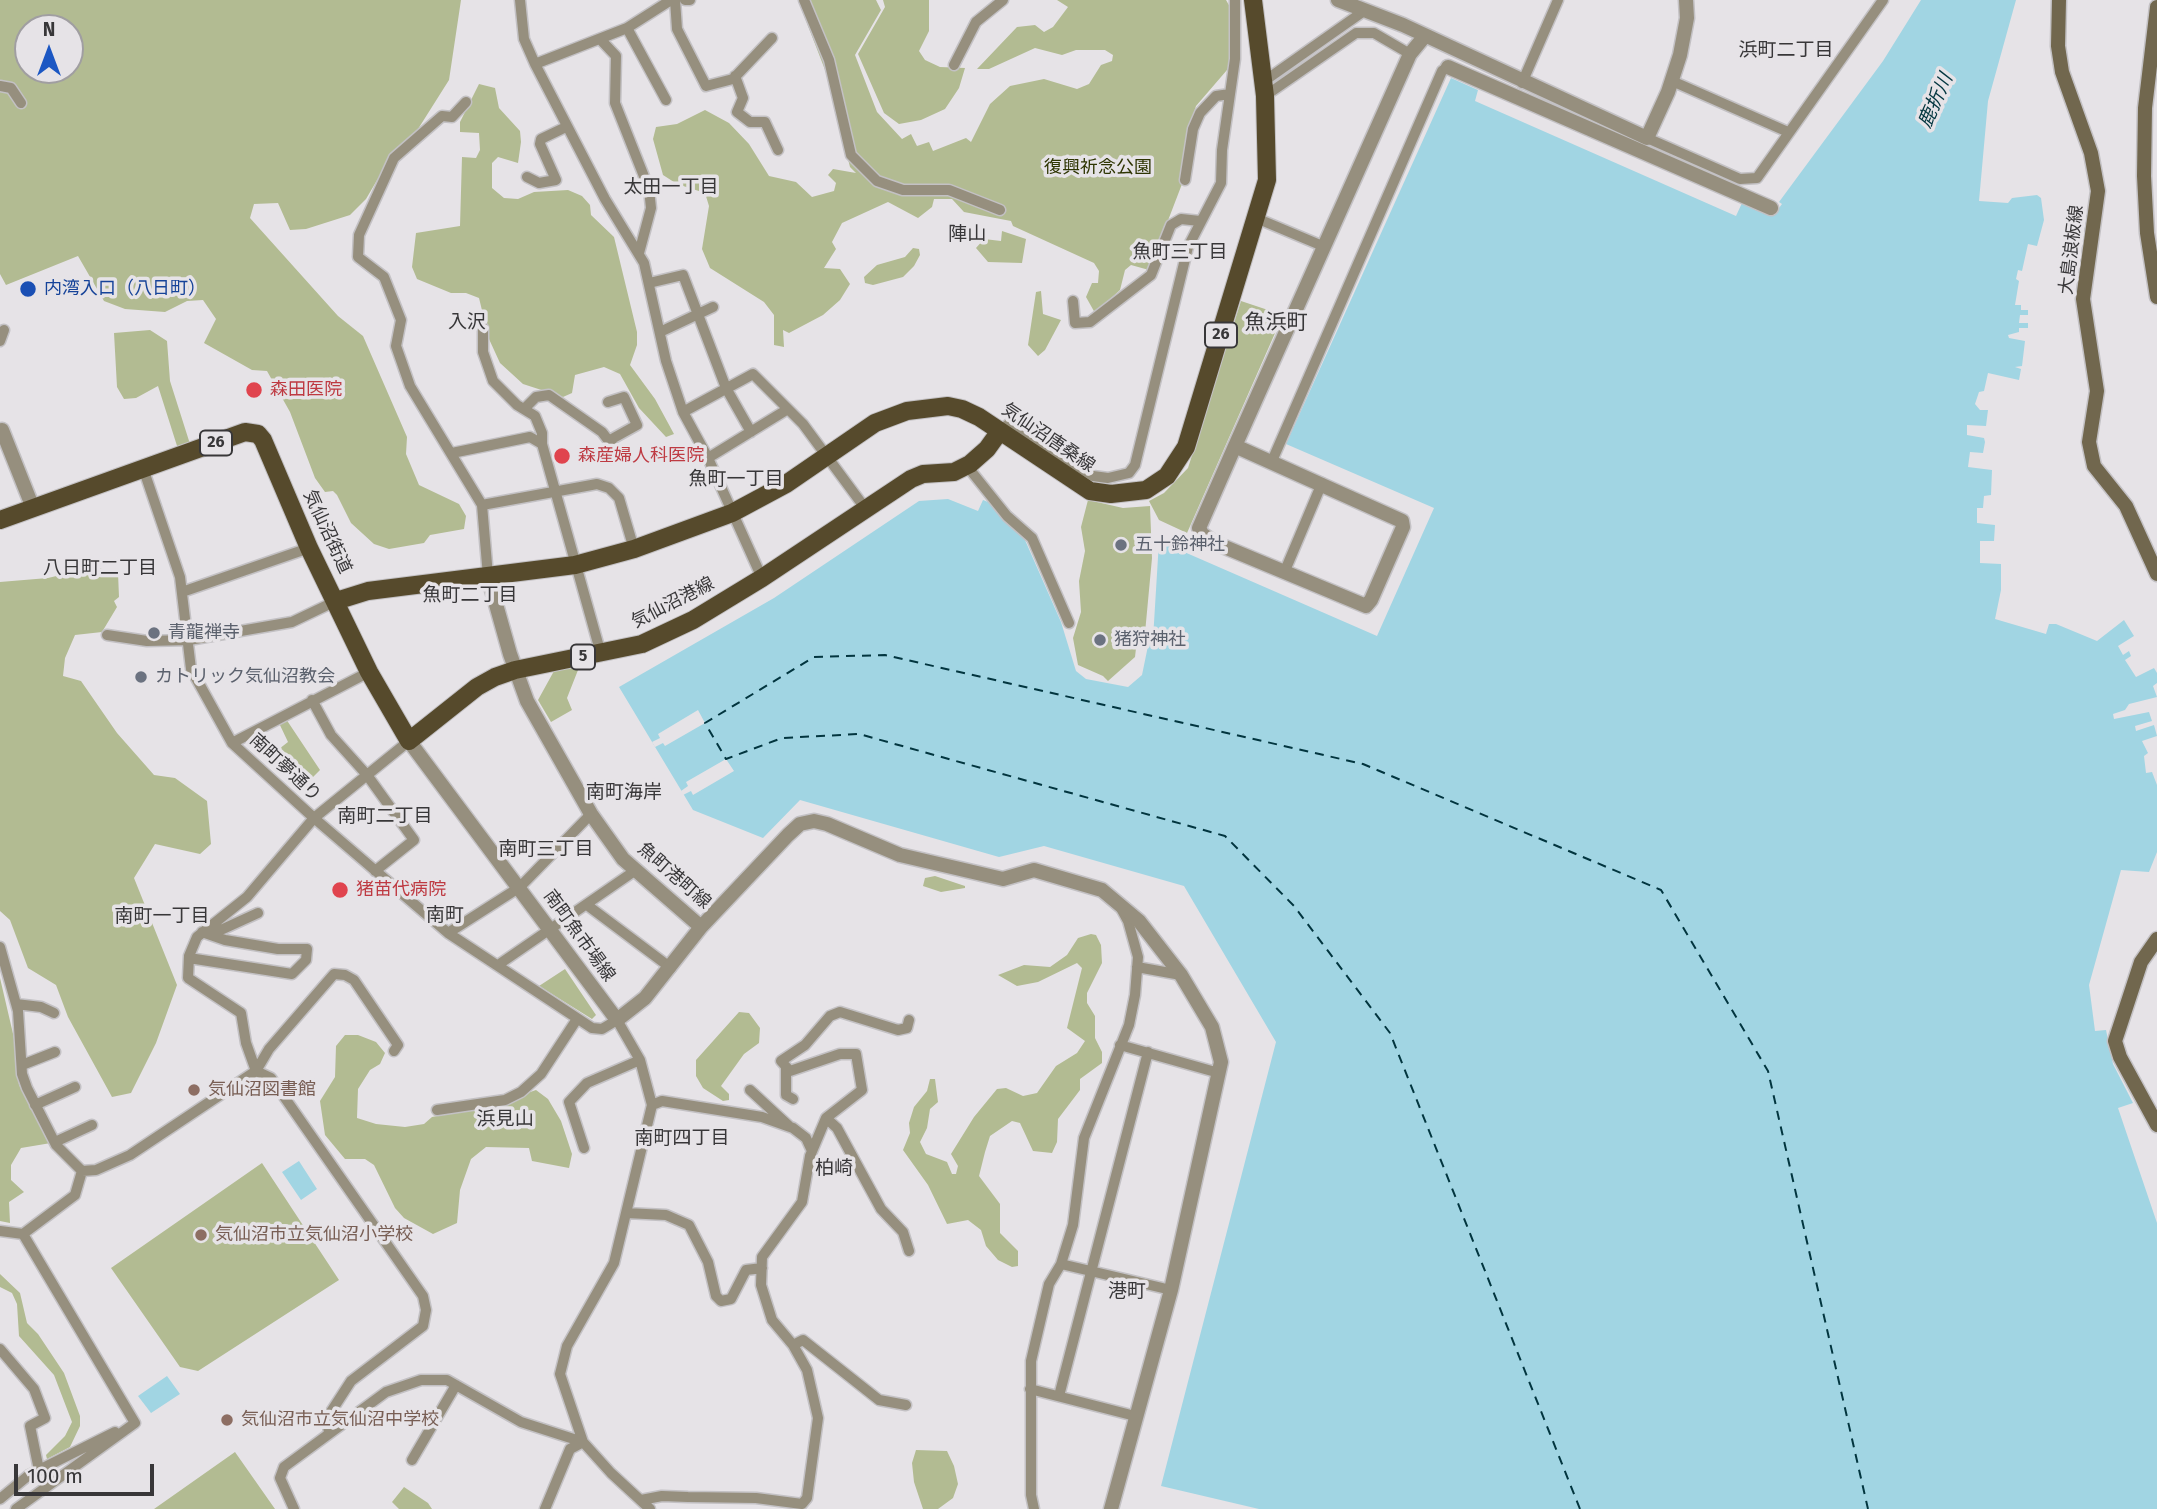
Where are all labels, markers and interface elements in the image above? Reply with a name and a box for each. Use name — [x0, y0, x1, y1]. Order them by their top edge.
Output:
north arrow — [14, 14, 84, 84]
text: N — [43, 18, 55, 41]
district label: 浜町二丁目 — [1739, 40, 1833, 62]
water label: 鹿折川 — [1914, 70, 1958, 132]
park label: 復興祈念公園 — [1044, 157, 1152, 179]
district label: 太田一丁目 — [624, 177, 718, 199]
street label: 大島浪板線 — [2056, 204, 2088, 296]
district label: 陣山 — [948, 224, 986, 246]
district label: 魚町三丁目 — [1133, 242, 1227, 264]
place label: 内湾入口（八日町） — [44, 278, 206, 300]
marker: 内湾入口（八日町） — [18, 279, 38, 299]
district label: 魚浜町 — [1245, 310, 1307, 336]
district label: 入沢 — [448, 312, 486, 334]
road number: 26 — [1205, 322, 1237, 348]
place label: 森田医院 — [270, 379, 342, 401]
marker: 森田医院 — [244, 380, 264, 400]
street label: 気仙沼唐桑線 — [997, 399, 1099, 477]
road number: 26 — [200, 430, 232, 456]
place label: 森産婦人科医院 — [578, 445, 704, 467]
marker: 森産婦人科医院 — [552, 446, 572, 466]
district label: 魚町一丁目 — [689, 469, 783, 491]
street label: 気仙沼街道 — [298, 487, 356, 577]
place label: 五十鈴神社 — [1135, 534, 1225, 556]
marker: 五十鈴神社 — [1113, 537, 1129, 553]
district label: 八日町二丁目 — [43, 558, 157, 580]
street label: 気仙沼港線 — [628, 573, 718, 633]
district label: 魚町二丁目 — [423, 585, 517, 607]
place label: 青龍禅寺 — [168, 622, 240, 644]
marker: 青龍禅寺 — [146, 625, 162, 641]
place label: 猪狩神社 — [1114, 629, 1186, 651]
marker: 猪狩神社 — [1092, 632, 1108, 648]
road number: 5 — [571, 644, 595, 670]
place label: カトリック気仙沼教会 — [155, 666, 335, 688]
marker: カトリック気仙沼教会 — [133, 669, 149, 685]
street label: 南町夢通り — [245, 729, 325, 807]
district label: 南町海岸 — [586, 782, 662, 804]
district label: 南町二丁目 — [338, 806, 432, 828]
street label: 魚町港町線 — [633, 838, 715, 914]
district label: 南町三丁目 — [499, 839, 593, 861]
place label: 猪苗代病院 — [356, 879, 446, 901]
marker: 猪苗代病院 — [330, 880, 350, 900]
street label: 南町魚市場線 — [539, 886, 619, 986]
district label: 南町 — [426, 905, 464, 927]
district label: 南町一丁目 — [115, 906, 209, 928]
place label: 気仙沼図書館 — [208, 1079, 316, 1101]
marker: 気仙沼図書館 — [186, 1082, 202, 1098]
district label: 浜見山 — [477, 1109, 533, 1131]
district label: 南町四丁目 — [635, 1128, 729, 1150]
district label: 柏崎 — [815, 1158, 853, 1180]
place label: 気仙沼市立気仙沼小学校 — [215, 1224, 413, 1246]
marker: 気仙沼市立気仙沼小学校 — [193, 1227, 209, 1243]
district label: 港町 — [1108, 1281, 1146, 1303]
place label: 気仙沼市立気仙沼中学校 — [241, 1409, 439, 1431]
marker: 気仙沼市立気仙沼中学校 — [219, 1412, 235, 1428]
scale bar — [18, 1450, 158, 1494]
text: 100 m — [27, 1463, 83, 1489]

